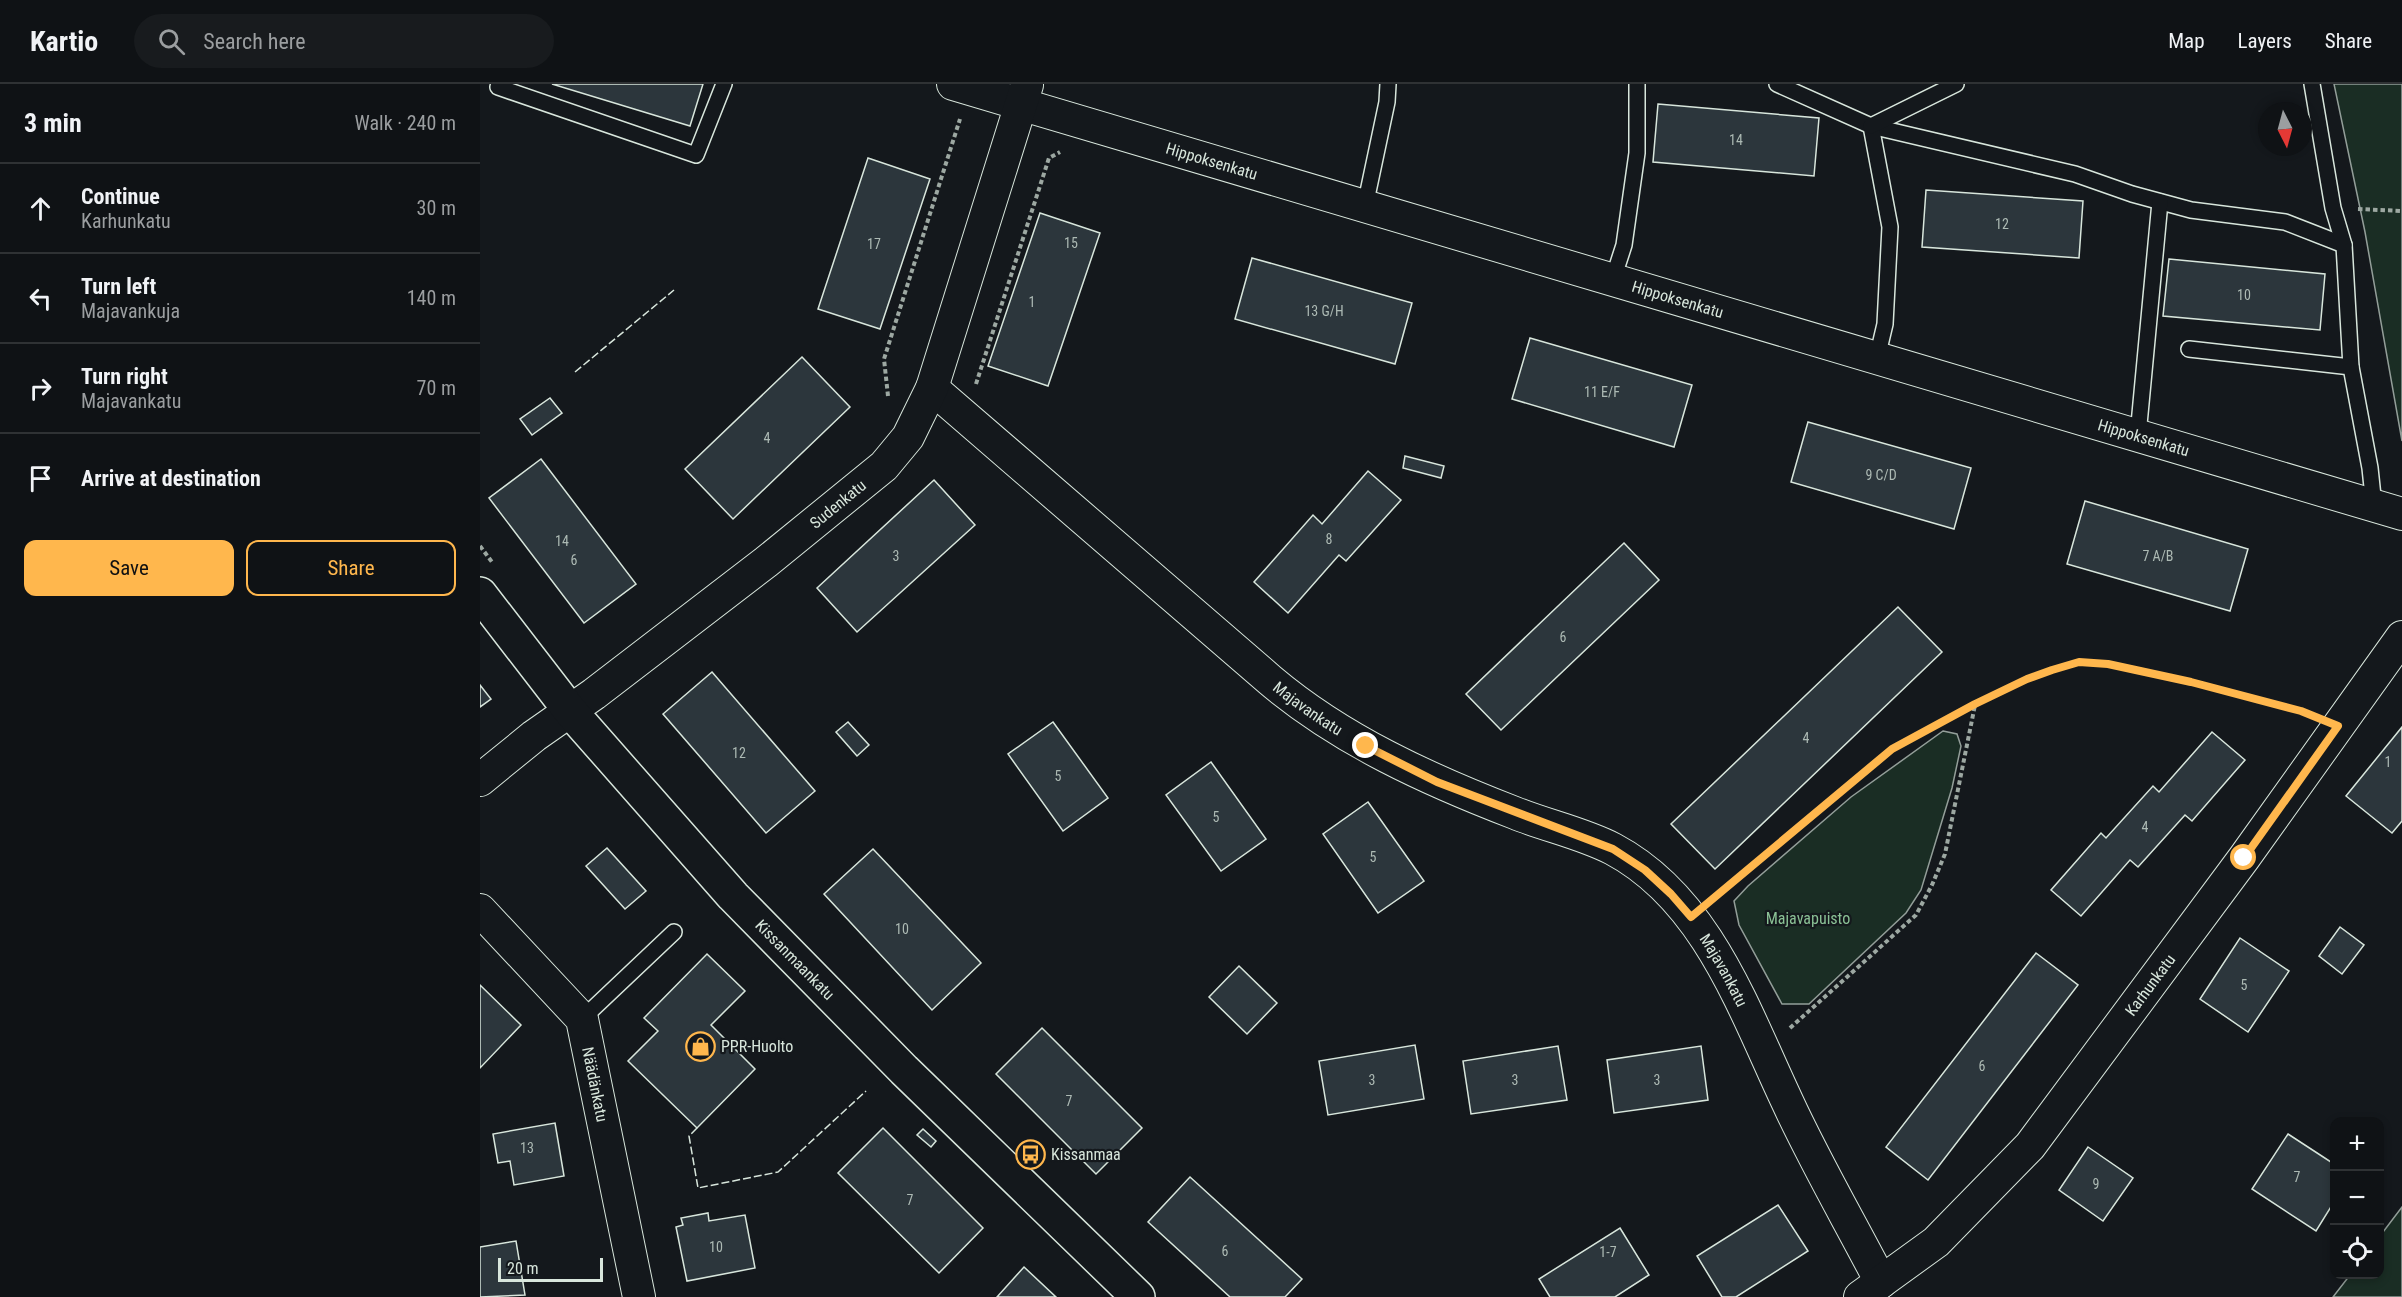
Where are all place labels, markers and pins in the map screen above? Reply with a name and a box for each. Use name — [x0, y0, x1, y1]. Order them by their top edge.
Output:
shop icon: PPR-Huolto — [684, 1030, 716, 1062]
place label: PPR-Huolto — [721, 1037, 793, 1056]
bus stop icon: Kissanmaa — [1014, 1138, 1046, 1170]
place label: Kissanmaa — [1051, 1145, 1121, 1164]

